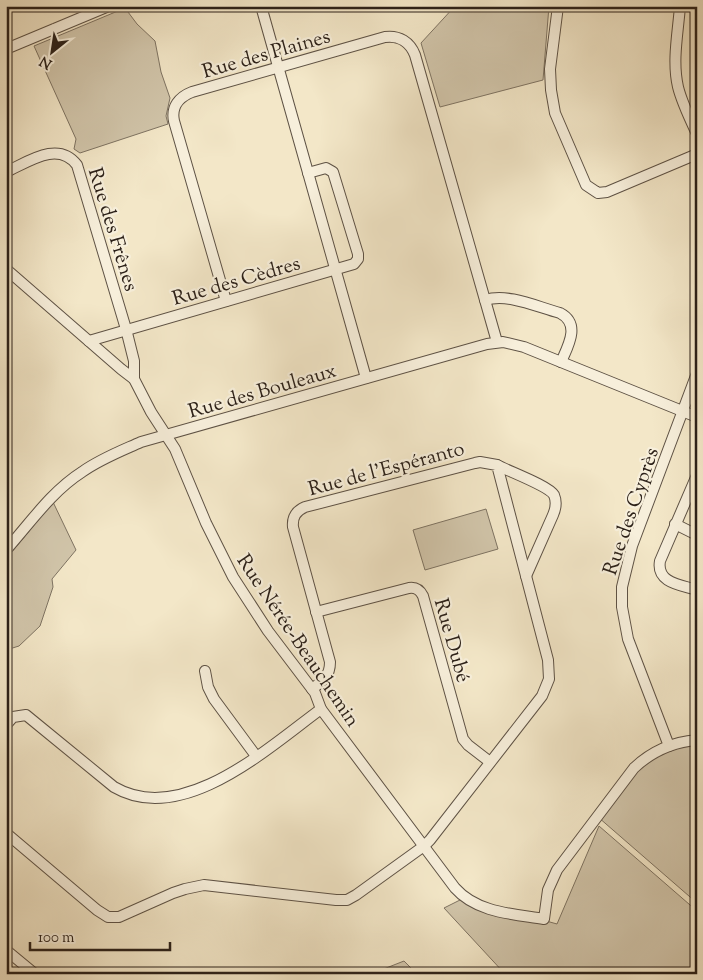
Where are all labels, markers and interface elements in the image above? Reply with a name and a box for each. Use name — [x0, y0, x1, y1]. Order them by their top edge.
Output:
street label: Rue des Plaines — [199, 23, 334, 88]
north arrow — [28, 28, 78, 78]
text: N — [37, 50, 56, 73]
street label: Rue des Frênes — [79, 164, 144, 295]
street label: Rue des Cèdres — [169, 250, 304, 315]
street label: Rue des Bouleaux — [185, 357, 340, 427]
street label: Rue de l'Espéranto — [305, 436, 468, 505]
street label: Rue des Cyprès — [597, 444, 668, 579]
street label: Rue Nérée-Beauchemin — [228, 549, 366, 734]
street label: Rue Dubé — [425, 595, 476, 686]
scale bar — [30, 920, 170, 952]
text: 100 m — [38, 928, 75, 949]

